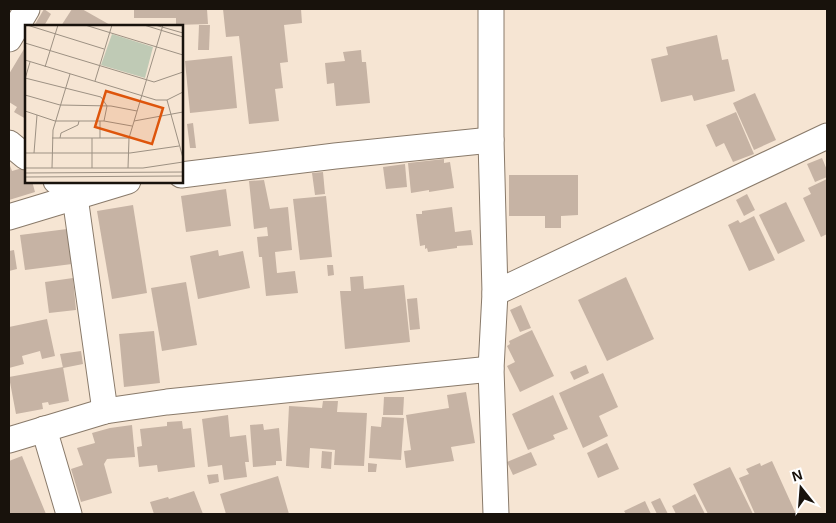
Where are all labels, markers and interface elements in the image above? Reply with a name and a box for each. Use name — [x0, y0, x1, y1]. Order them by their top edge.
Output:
inset map — [25, 25, 182, 182]
north arrow — [776, 463, 826, 513]
text: N — [790, 466, 804, 485]

